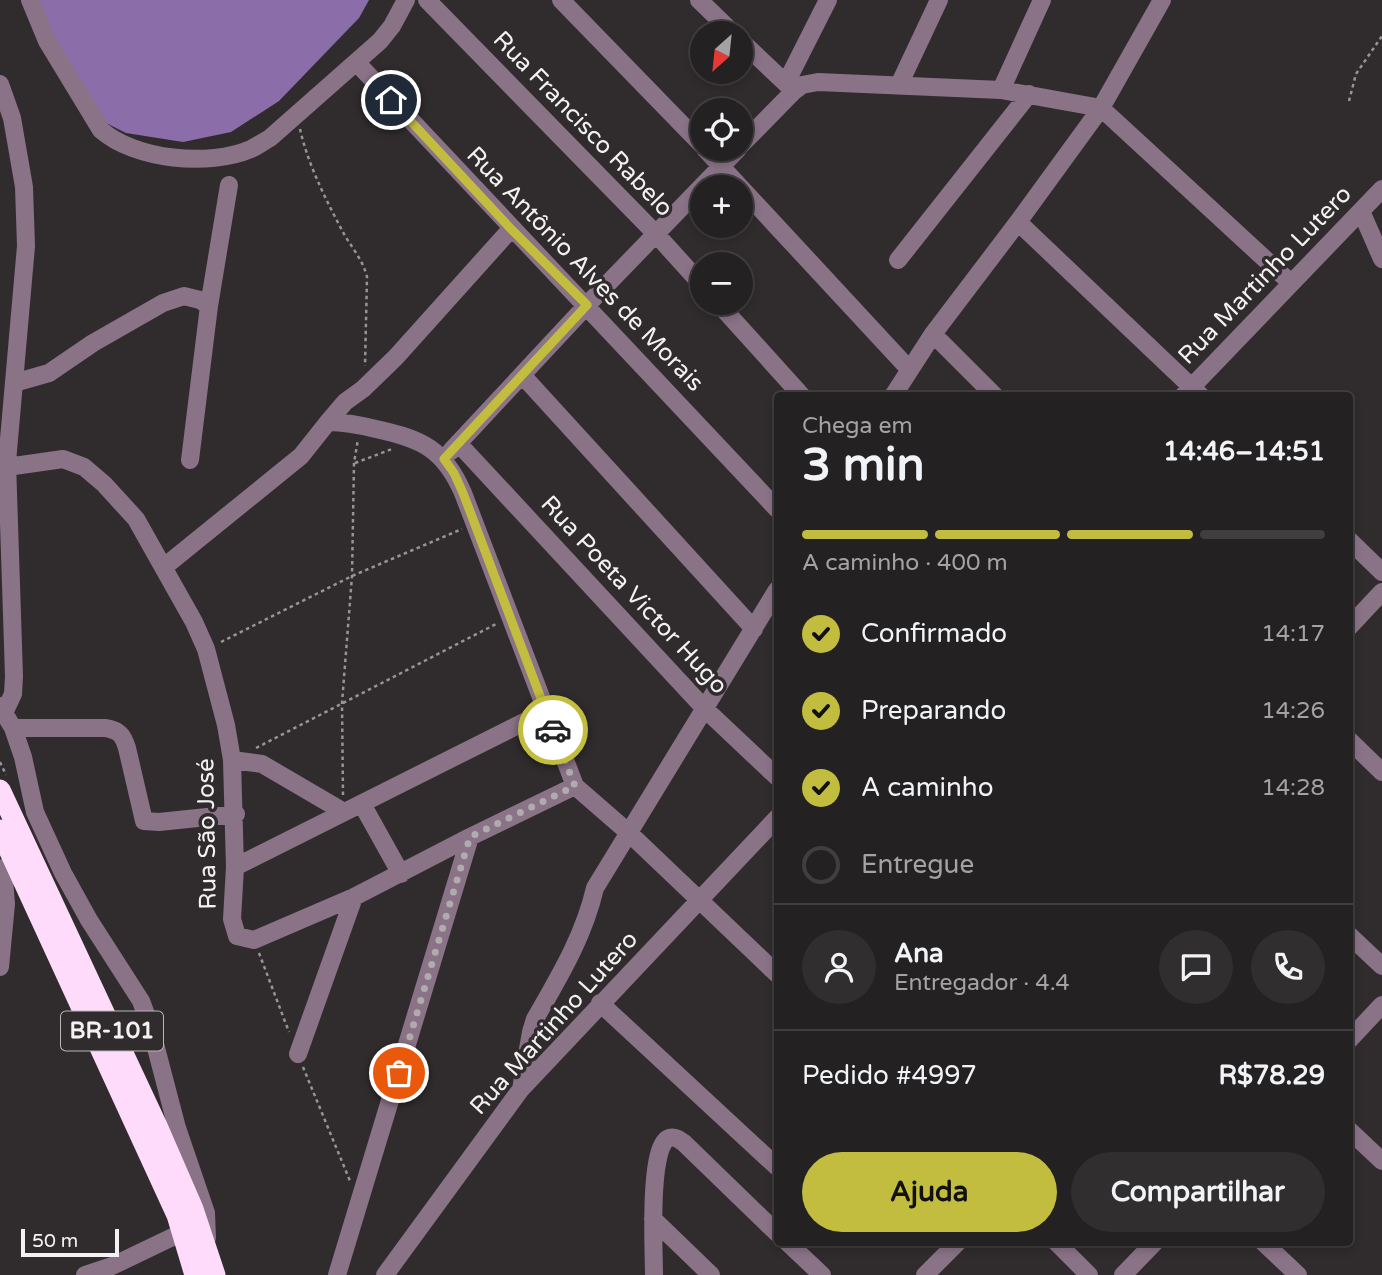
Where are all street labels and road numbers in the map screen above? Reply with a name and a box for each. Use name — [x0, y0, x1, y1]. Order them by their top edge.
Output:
street label: Rua Francisco Rabelo — [487, 25, 679, 223]
street label: Rua Antônio Alves de Morais — [460, 141, 710, 397]
street label: Rua Martinho Lutero — [1172, 180, 1358, 370]
street label: Rua Poeta Victor Hugo — [535, 490, 733, 700]
street label: Rua São José — [191, 758, 223, 910]
street label: Rua Martinho Lutero — [464, 925, 644, 1121]
road number: BR-101 — [61, 1012, 163, 1050]

